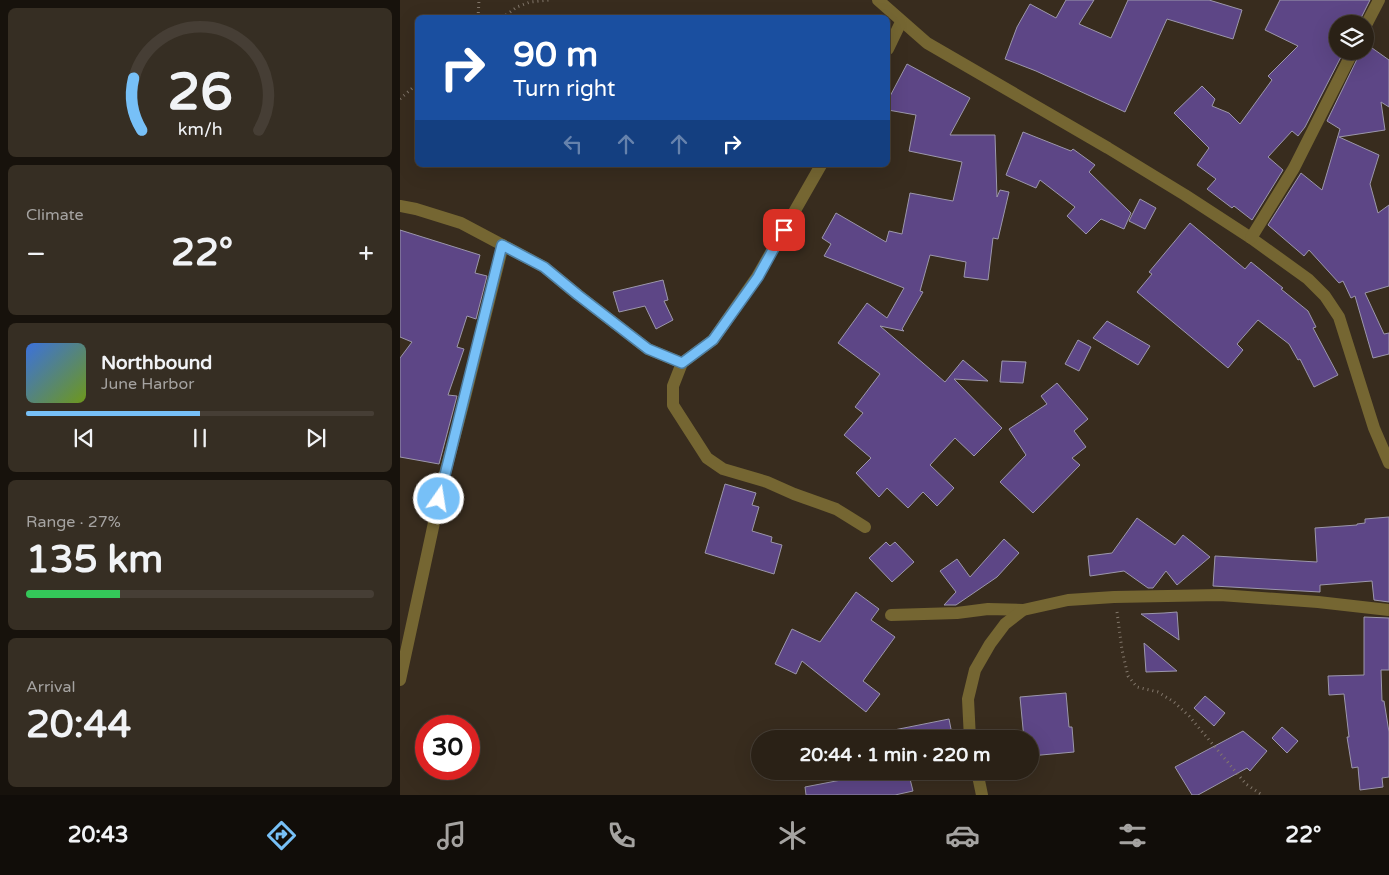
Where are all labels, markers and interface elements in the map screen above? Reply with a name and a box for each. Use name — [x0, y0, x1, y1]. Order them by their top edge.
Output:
map controls — [1329, 15, 1374, 60]
button: layers — [1329, 15, 1374, 60]
text: 90 m — [513, 34, 598, 76]
icon: right — [430, 35, 495, 100]
text: 26 — [167, 61, 233, 124]
text: Turn right — [513, 76, 615, 102]
text: km/h — [178, 119, 222, 140]
icon: left — [559, 130, 587, 158]
icon: ahead — [612, 130, 640, 158]
icon: ahead — [665, 130, 693, 158]
icon: right — [718, 130, 746, 158]
text: Climate — [26, 205, 84, 225]
pin — [763, 209, 805, 251]
icon: arrive — [770, 216, 798, 244]
text: 22° — [171, 230, 233, 276]
text: − — [26, 237, 46, 271]
text: + — [358, 237, 374, 271]
text: Northbound — [101, 352, 212, 374]
text: June Harbor — [101, 374, 194, 394]
icon: previous — [70, 424, 98, 452]
icon: pause — [186, 424, 214, 452]
icon: next — [302, 424, 330, 452]
position arrow — [412, 472, 464, 524]
text: Range · 27% — [26, 512, 121, 532]
text: 135 km — [26, 537, 163, 583]
text: Arrival — [26, 677, 75, 697]
text: 20:44 — [26, 702, 131, 748]
speed limit sign: 30 — [415, 715, 480, 780]
text: 20:44 · 1 min · 220 m — [799, 744, 991, 766]
icon: directions — [264, 818, 299, 853]
icon: music — [434, 818, 469, 853]
icon: phone — [604, 818, 639, 853]
icon: climate — [775, 818, 810, 853]
icon: car — [945, 818, 980, 853]
icon: filters — [1115, 818, 1150, 853]
text: 20:43 — [68, 822, 129, 848]
text: 22° — [1285, 822, 1321, 848]

